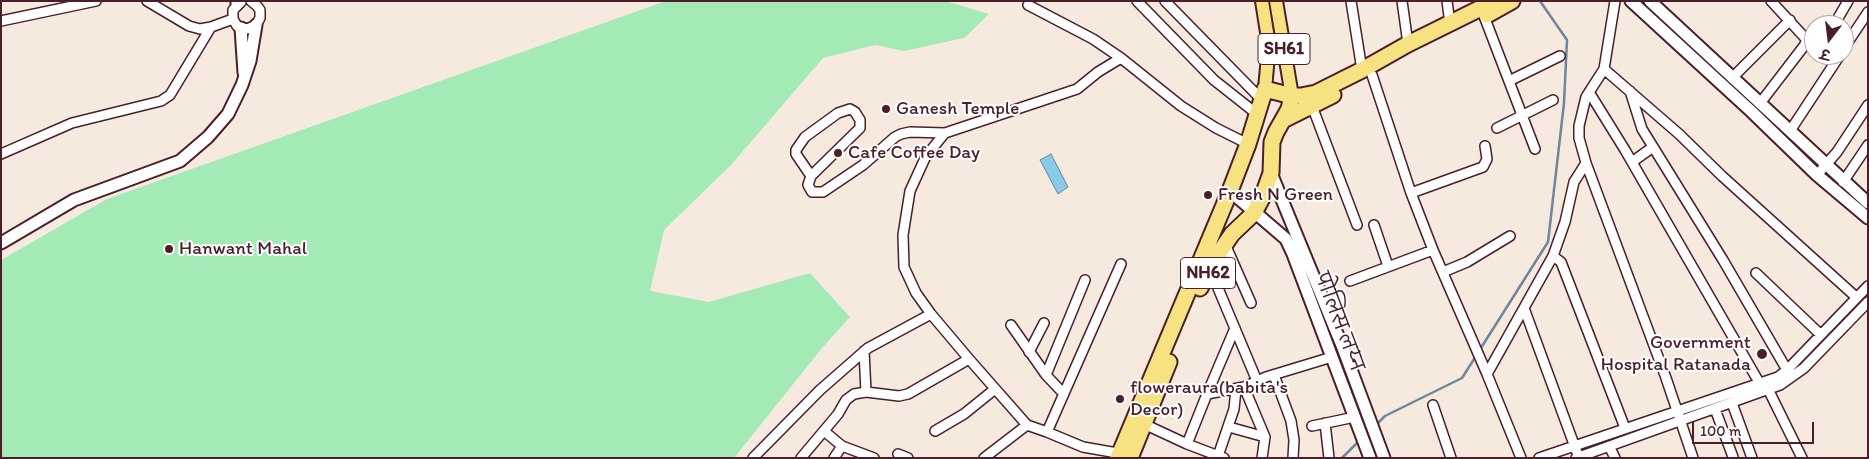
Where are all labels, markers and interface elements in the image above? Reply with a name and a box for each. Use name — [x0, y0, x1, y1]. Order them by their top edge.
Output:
north arrow — [1804, 15, 1854, 65]
road number: SH61 — [1258, 34, 1310, 64]
text: उ — [1819, 45, 1832, 63]
place label: Ganesh Temple — [896, 98, 1019, 120]
marker: Ganesh Temple — [880, 103, 892, 115]
place label: Cafe Coffee Day — [848, 142, 980, 164]
marker: Cafe Coffee Day — [832, 147, 844, 159]
place label: Fresh N Green — [1218, 184, 1333, 206]
marker: Fresh N Green — [1202, 189, 1214, 201]
place label: Hanwant Mahal — [179, 238, 307, 260]
marker: Hanwant Mahal — [163, 243, 175, 255]
road number: NH62 — [1180, 258, 1236, 288]
street label: पोलिस लय्न — [1309, 269, 1367, 375]
place label: Government Hospital Ratanada — [1601, 332, 1751, 376]
marker: Government Hospital Ratanada — [1755, 347, 1769, 361]
place label: floweraura(babita's Decor) — [1130, 377, 1288, 421]
marker: floweraura(babita's Decor) — [1114, 393, 1126, 405]
scale bar — [1694, 412, 1816, 444]
text: 100 m — [1700, 422, 1741, 440]

